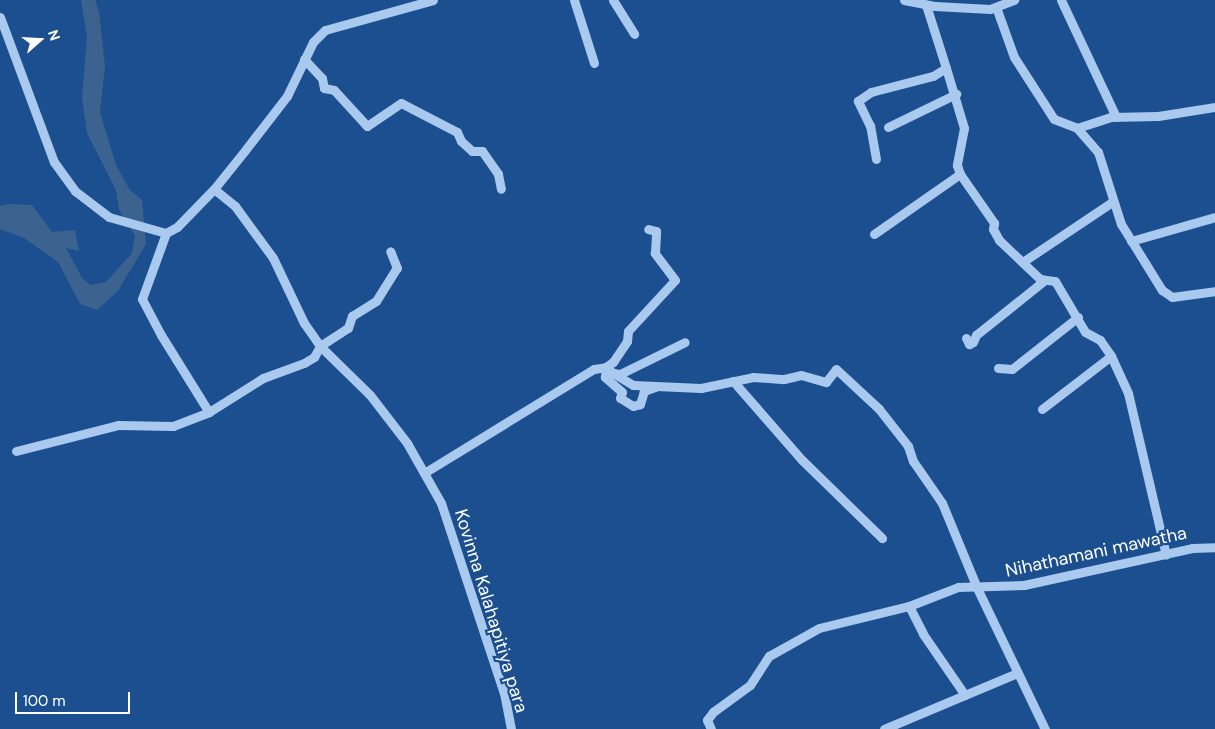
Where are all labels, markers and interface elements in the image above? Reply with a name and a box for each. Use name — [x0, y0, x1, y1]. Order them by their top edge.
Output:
north arrow — [15, 15, 65, 65]
text: N — [44, 27, 64, 43]
street label: Kovinna Kalahapitiya para — [450, 507, 532, 715]
street label: Nihathamani mawatha — [1003, 522, 1189, 582]
scale bar — [18, 682, 132, 714]
text: 100 m — [23, 691, 66, 711]

